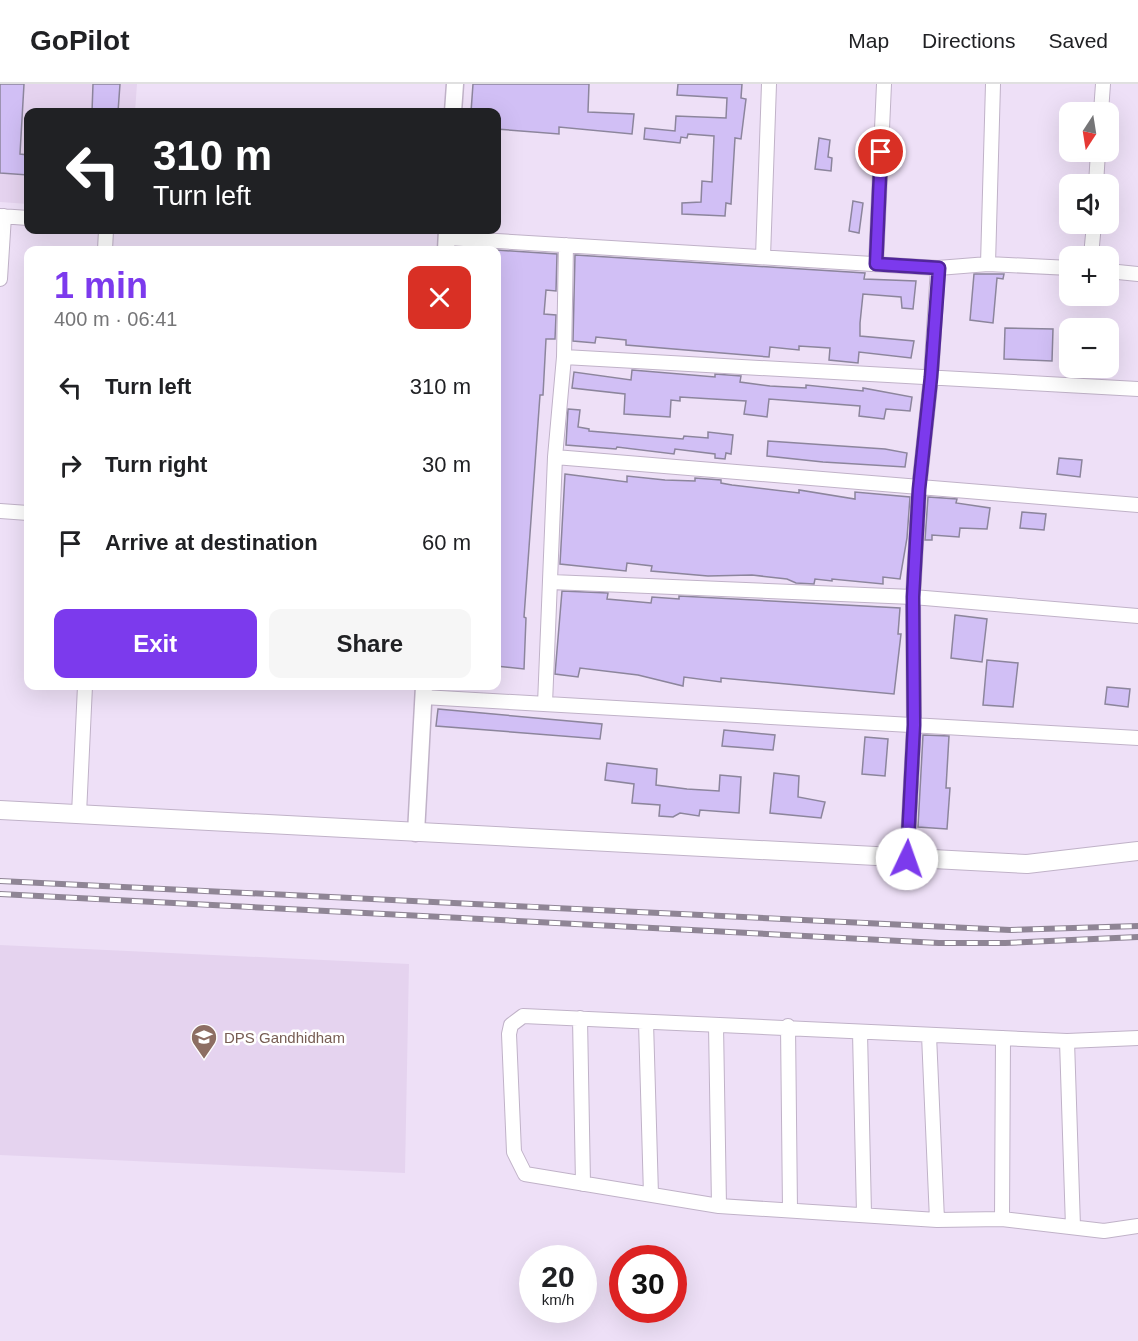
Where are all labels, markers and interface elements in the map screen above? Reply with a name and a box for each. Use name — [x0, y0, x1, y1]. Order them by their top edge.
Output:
text: GoPilot — [30, 25, 130, 56]
text: Map — [848, 29, 889, 52]
text: Directions — [922, 29, 1015, 52]
text: Saved — [1048, 29, 1108, 52]
north arrow — [1059, 102, 1119, 162]
map controls — [1059, 102, 1119, 378]
pin — [855, 126, 906, 177]
icon: left — [54, 132, 132, 210]
text: 310 m — [153, 132, 272, 179]
icon: arrive — [864, 135, 897, 168]
button: sound — [1059, 174, 1119, 234]
text: Turn left — [153, 181, 251, 211]
button: + — [1059, 246, 1119, 306]
text: 1 min — [54, 265, 148, 306]
button: close — [408, 266, 471, 329]
text: 400 m · 06:41 — [54, 308, 177, 330]
button: − — [1059, 318, 1119, 378]
icon: left — [54, 371, 87, 404]
text: Turn left — [105, 374, 191, 399]
text: 310 m — [410, 374, 471, 399]
icon: right — [54, 449, 87, 482]
text: Turn right — [105, 452, 207, 477]
text: 30 m — [422, 452, 471, 477]
icon: arrive — [54, 527, 87, 560]
text: Arrive at destination — [105, 530, 318, 555]
text: 60 m — [422, 530, 471, 555]
button: Exit — [54, 609, 257, 678]
button: Share — [269, 609, 471, 678]
position arrow — [875, 827, 939, 891]
school or university icon: DPS Gandhidham — [189, 1022, 219, 1060]
place label: DPS Gandhidham — [224, 1029, 345, 1046]
speed limit sign: 30 — [609, 1245, 687, 1323]
text: 20 — [541, 1260, 575, 1293]
text: km/h — [542, 1291, 574, 1308]

